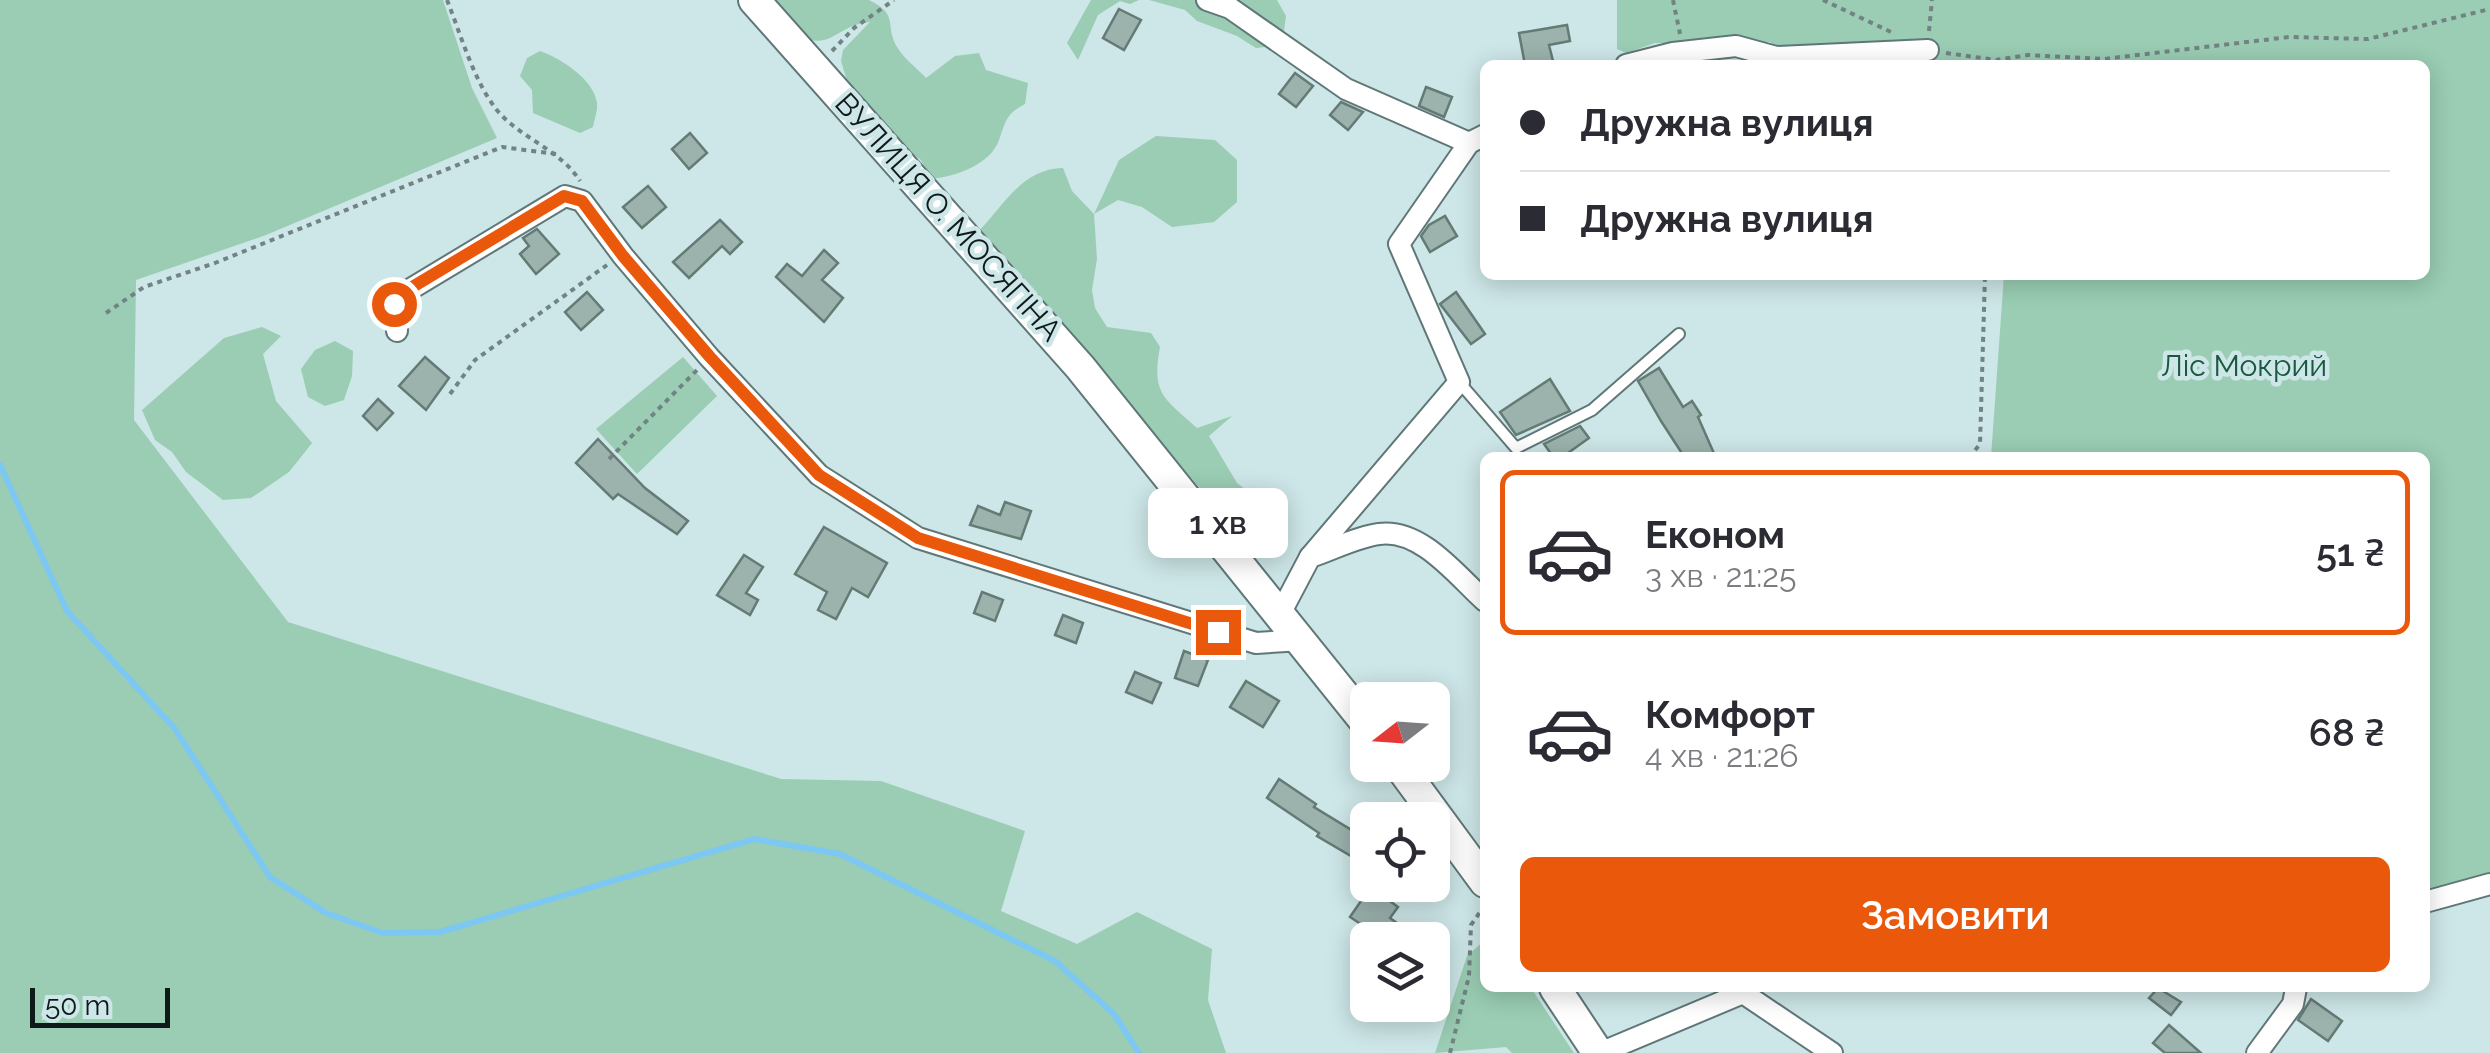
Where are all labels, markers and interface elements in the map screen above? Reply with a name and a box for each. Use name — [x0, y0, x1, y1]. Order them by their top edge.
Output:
street label: ВУЛИЦЯ О. МОСЯГІНА — [828, 86, 1069, 348]
text: Дружна вулиця — [1580, 100, 1874, 145]
text: Дружна вулиця — [1580, 196, 1874, 241]
route start — [372, 282, 417, 327]
park label: Ліс Мокрий — [2161, 348, 2327, 383]
callout: 1 хв — [1148, 487, 1288, 557]
text: 1 хв — [1189, 504, 1247, 541]
icon: car — [1525, 508, 1615, 598]
text: Економ — [1645, 512, 1785, 557]
text: 51 ₴ — [2316, 530, 2385, 575]
text: 3 хв · 21:25 — [1645, 557, 1796, 594]
route end — [1196, 610, 1241, 655]
north arrow — [1350, 682, 1450, 782]
map controls — [1350, 682, 1450, 1022]
icon: car — [1525, 688, 1615, 778]
text: Комфорт — [1645, 692, 1815, 737]
text: 68 ₴ — [2309, 710, 2385, 755]
text: 4 хв · 21:26 — [1645, 737, 1799, 774]
button: locate — [1350, 802, 1450, 902]
button: Замовити — [1520, 857, 2390, 972]
button: layers — [1350, 922, 1450, 1022]
scale bar — [30, 983, 170, 1028]
text: 50 m — [45, 989, 110, 1022]

